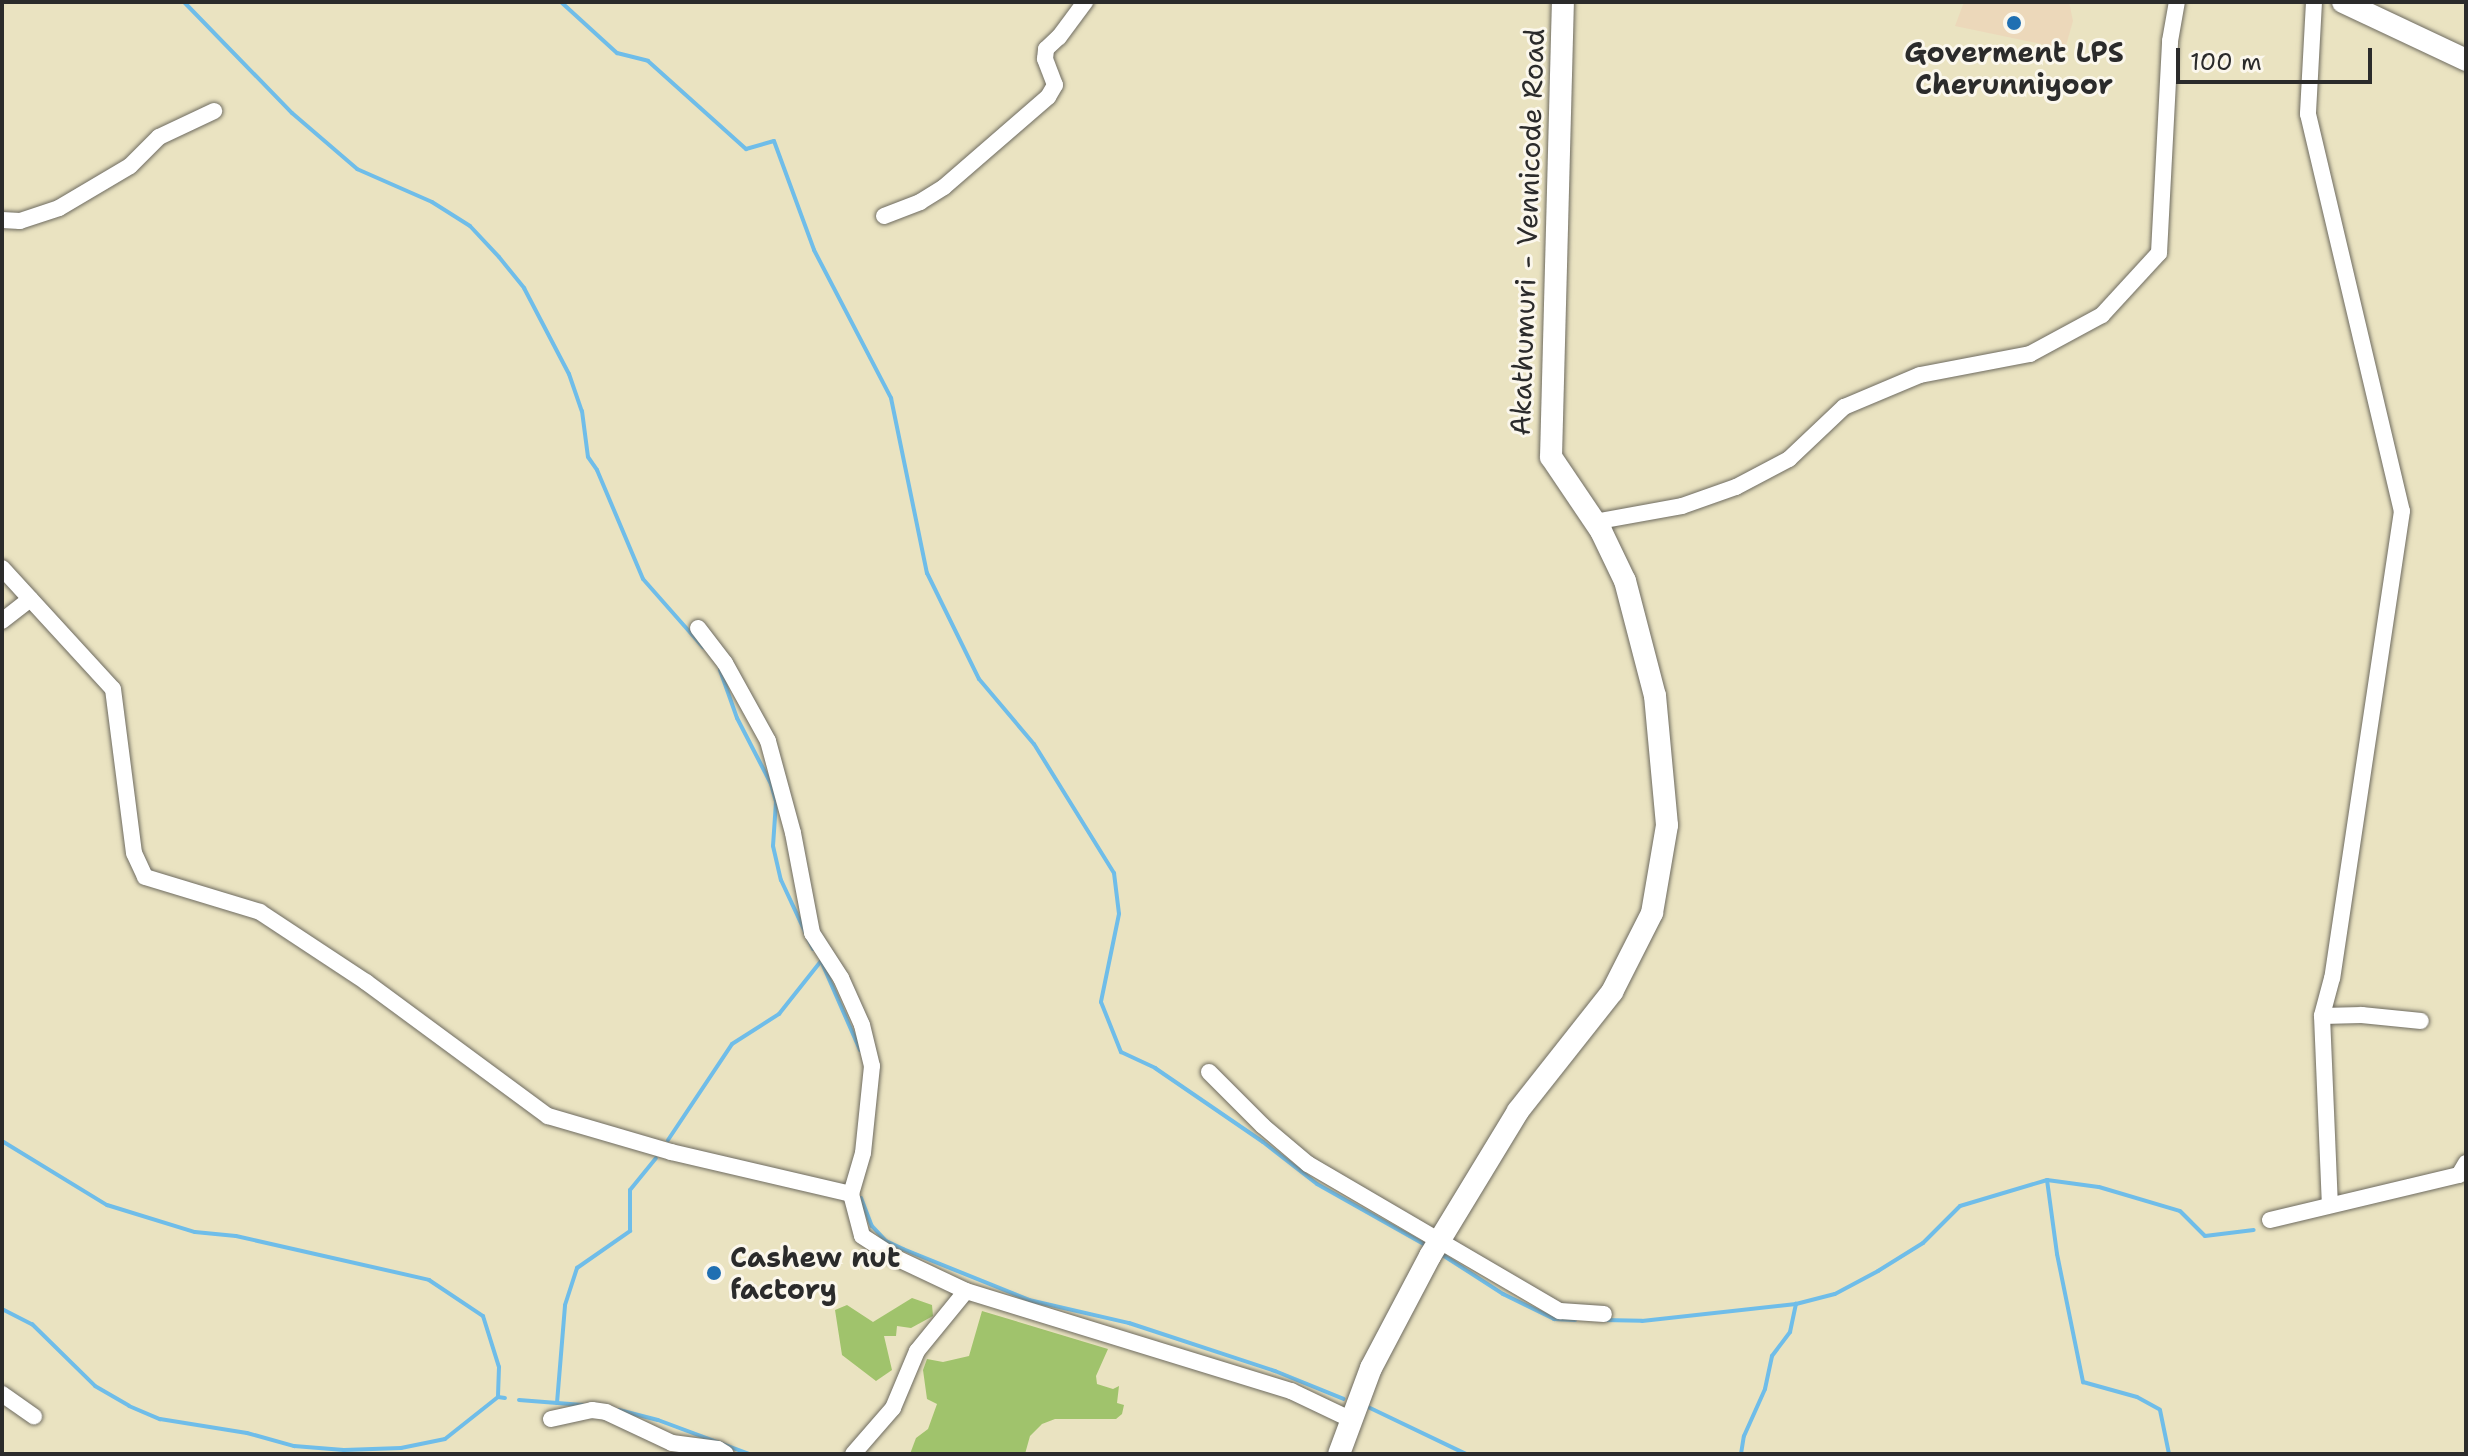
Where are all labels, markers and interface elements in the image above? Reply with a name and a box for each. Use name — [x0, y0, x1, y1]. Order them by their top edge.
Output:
marker: Goverment LPS Cherunniyoor — [2005, 14, 2023, 32]
street label: Akathumuri - Vennicode Road — [1503, 28, 1551, 436]
scale bar — [2180, 32, 2376, 82]
place label: Goverment LPS Cherunniyoor — [1904, 35, 2124, 101]
text: 100 m — [2190, 46, 2262, 78]
place label: Cashew nut factory — [730, 1240, 900, 1306]
marker: Cashew nut factory — [705, 1264, 723, 1282]

